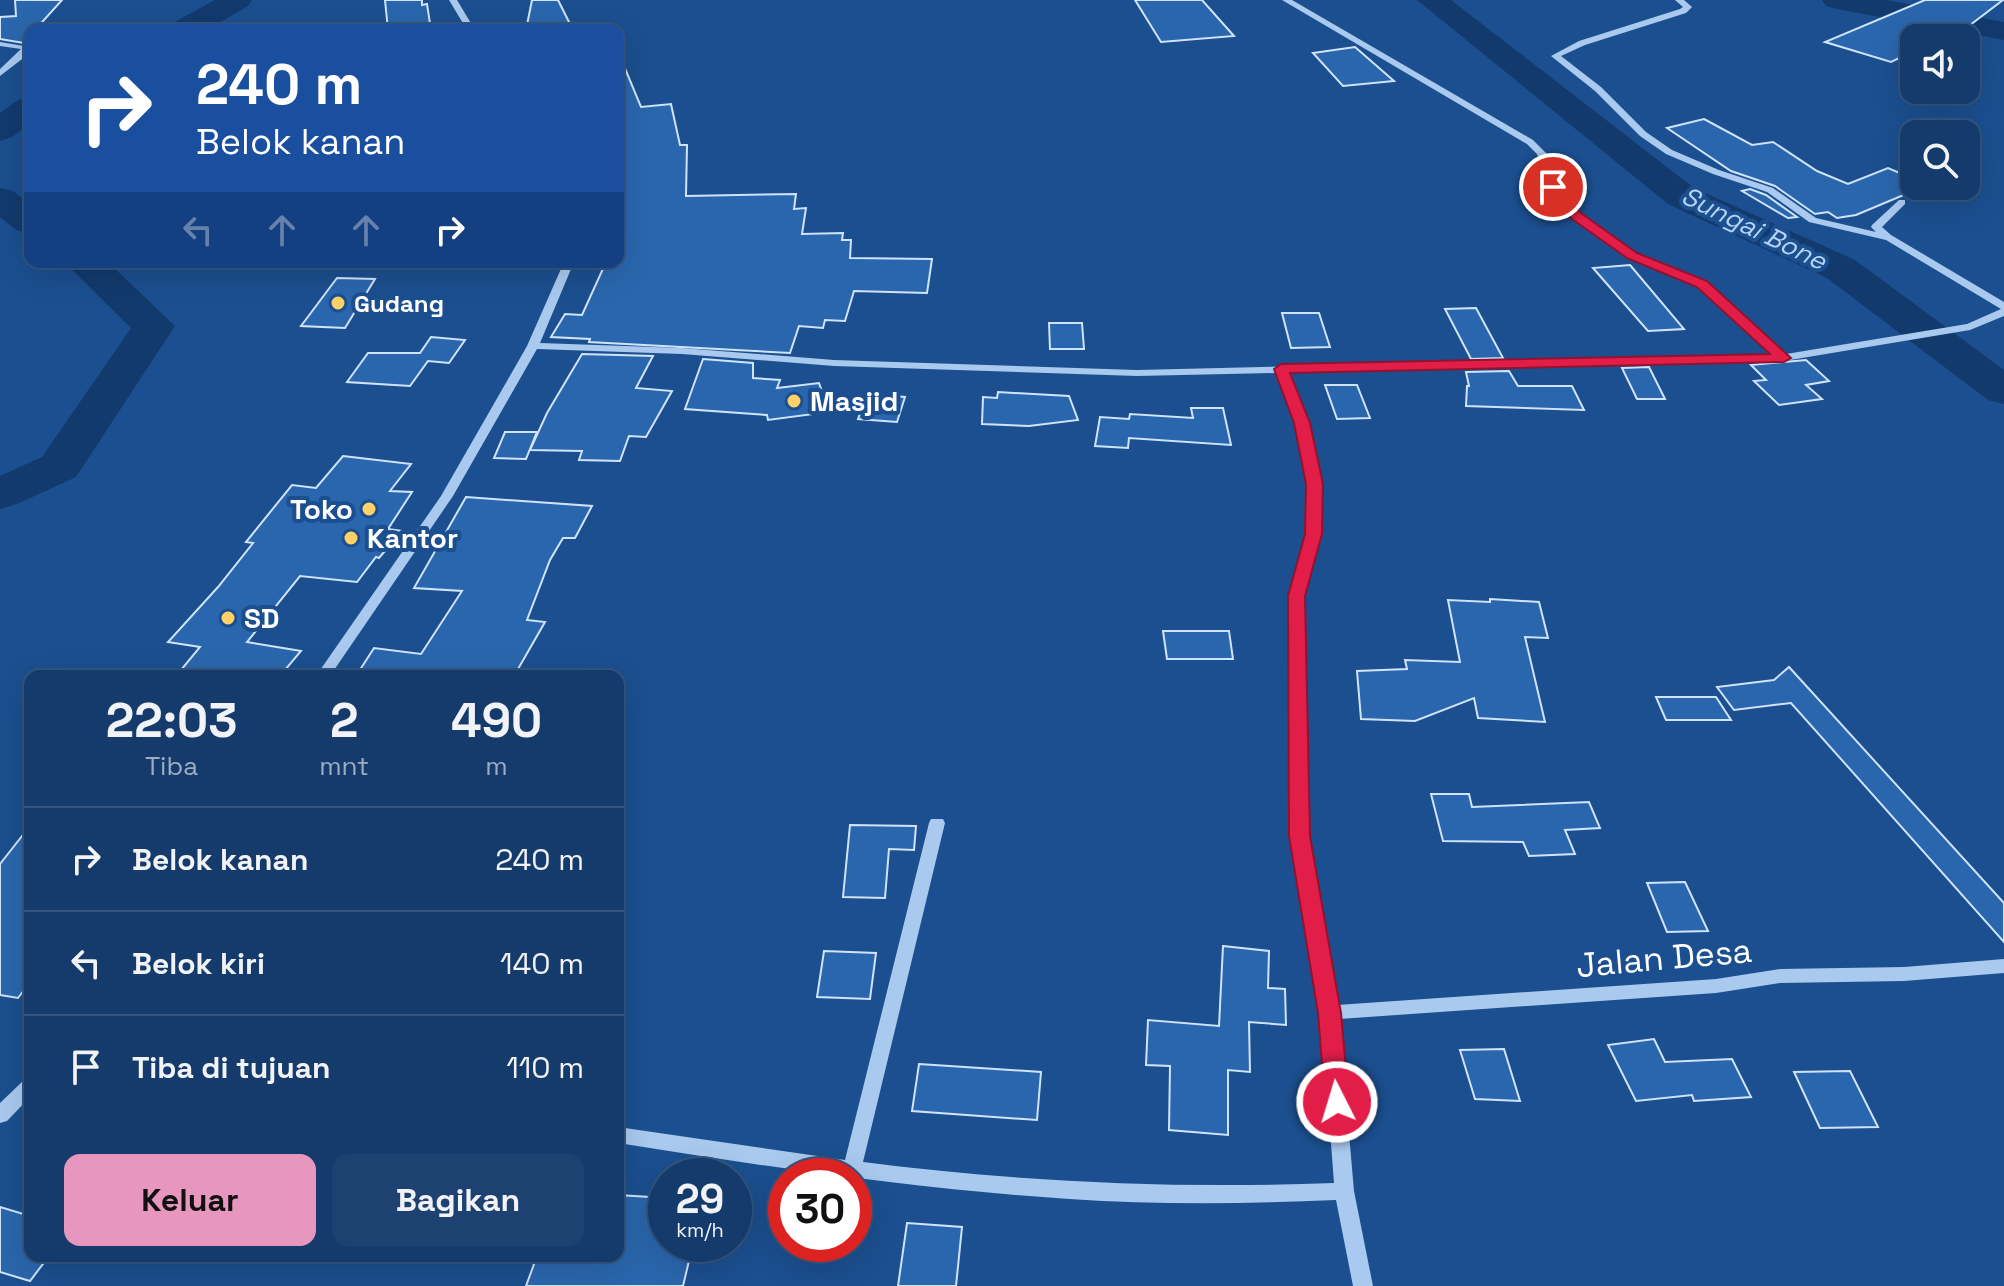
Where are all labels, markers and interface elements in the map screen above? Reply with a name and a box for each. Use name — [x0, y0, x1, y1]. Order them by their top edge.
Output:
map controls — [1900, 24, 1980, 200]
button: sound — [1900, 24, 1980, 104]
text: 240 m — [196, 49, 362, 120]
icon: right — [64, 56, 168, 160]
text: Belok kanan — [196, 119, 405, 165]
button: search — [1900, 120, 1980, 200]
pin — [1519, 153, 1587, 221]
icon: arrive — [1531, 165, 1575, 209]
water label: Sungai Bone — [1676, 178, 1833, 278]
icon: left — [176, 208, 220, 252]
icon: ahead — [260, 208, 304, 252]
icon: ahead — [344, 208, 388, 252]
icon: right — [428, 208, 472, 252]
place label: Gudang — [354, 288, 444, 319]
marker: Gudang — [329, 294, 347, 312]
place label: Masjid — [810, 383, 898, 419]
marker: Masjid — [785, 392, 803, 410]
place label: Toko — [290, 491, 353, 527]
marker: Toko — [360, 500, 378, 518]
place label: Kantor — [367, 520, 458, 556]
marker: Kantor — [342, 529, 360, 547]
place label: SD — [244, 600, 280, 636]
marker: SD — [219, 609, 237, 627]
text: 22:03 — [106, 690, 237, 751]
text: 2 — [330, 690, 358, 751]
text: 490 — [451, 690, 542, 751]
text: Tiba — [145, 749, 198, 783]
text: mnt — [319, 749, 369, 783]
text: m — [485, 749, 508, 783]
icon: right — [64, 837, 108, 881]
text: Belok kanan — [132, 840, 308, 879]
text: 240 m — [495, 840, 584, 879]
street label: Jalan Desa — [1574, 929, 1754, 987]
icon: left — [64, 941, 108, 985]
text: Belok kiri — [132, 944, 265, 983]
text: 140 m — [500, 944, 584, 983]
icon: arrive — [64, 1045, 108, 1089]
text: Tiba di tujuan — [132, 1048, 331, 1087]
text: 110 m — [506, 1048, 584, 1087]
position arrow — [1295, 1060, 1379, 1144]
button: Keluar — [64, 1154, 316, 1246]
button: Bagikan — [332, 1154, 584, 1246]
speed limit sign: 30 — [768, 1158, 872, 1262]
text: 29 — [676, 1174, 724, 1225]
text: km/h — [676, 1217, 724, 1243]

